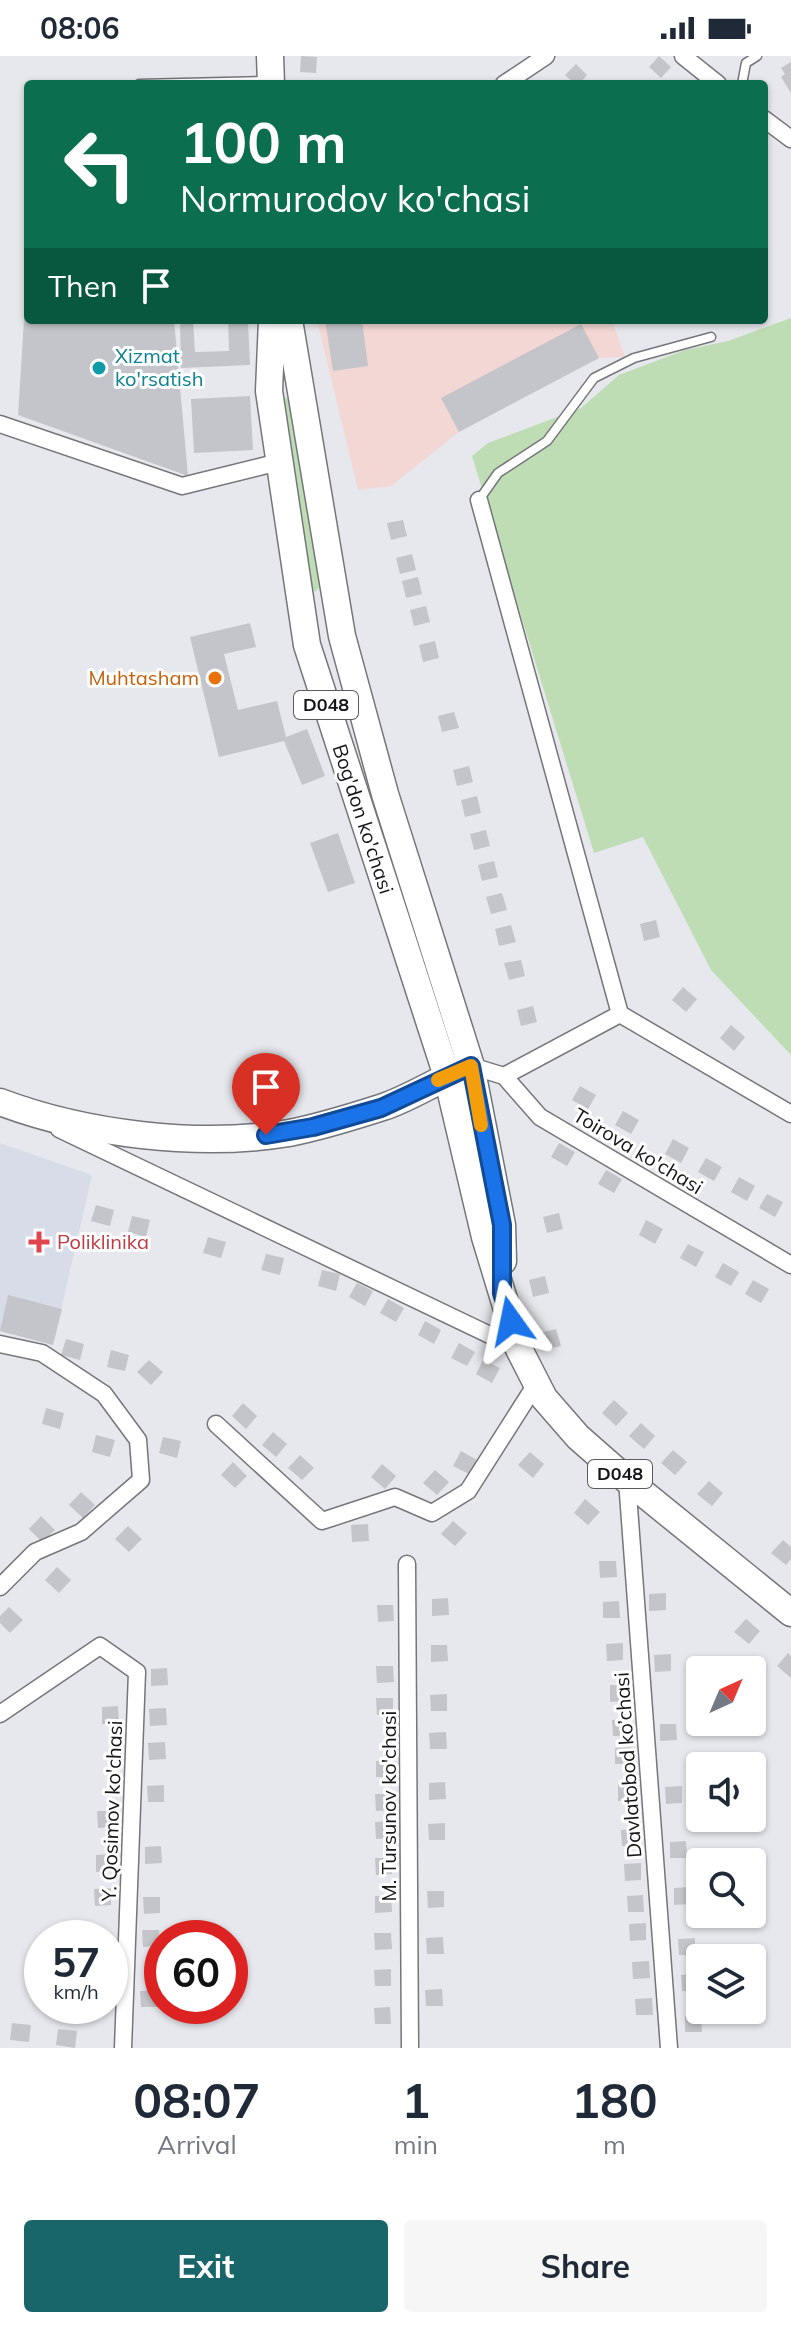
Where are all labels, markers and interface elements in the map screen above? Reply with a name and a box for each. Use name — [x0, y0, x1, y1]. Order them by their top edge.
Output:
text: 08:06 — [40, 9, 119, 47]
text: 100 m — [180, 107, 347, 177]
icon: left — [48, 112, 152, 216]
text: Normurodov ko'chasi — [180, 176, 530, 221]
icon: arrive — [134, 264, 178, 308]
text: Then — [48, 267, 118, 305]
place label: Xizmat ko'rsatish — [115, 343, 203, 391]
marker: Xizmat ko'rsatish — [90, 359, 108, 377]
place label: Muhtasham — [88, 665, 199, 690]
marker: Muhtasham — [206, 669, 224, 687]
road number: D048 — [294, 691, 358, 719]
street label: Bog'don ko'chasi — [327, 741, 399, 897]
pin — [232, 1053, 300, 1135]
icon: arrive — [244, 1065, 288, 1109]
street label: Toirova ko'chasi — [569, 1102, 708, 1199]
place label: Poliklinika — [57, 1229, 149, 1254]
marker: Poliklinika — [28, 1231, 50, 1253]
position arrow — [469, 1279, 553, 1363]
road number: D048 — [588, 1460, 652, 1488]
north arrow — [686, 1656, 766, 1736]
map controls — [686, 1656, 766, 2024]
street label: Davlatobod ko’chasi — [609, 1671, 646, 1859]
street label: M. Tursunov ko'chasi — [376, 1711, 401, 1901]
street label: Y. Qosimov ko'chasi — [96, 1720, 127, 1903]
button: sound — [686, 1752, 766, 1832]
button: search — [686, 1848, 766, 1928]
speed limit sign: 60 — [144, 1920, 248, 2024]
text: 57 — [52, 1937, 100, 1987]
button: layers — [686, 1944, 766, 2024]
text: km/h — [53, 1979, 99, 2004]
text: 08:07 — [133, 2070, 260, 2130]
text: 1 — [401, 2070, 430, 2130]
text: 180 — [571, 2070, 658, 2130]
text: Arrival — [157, 2128, 237, 2161]
text: min — [394, 2128, 438, 2161]
text: m — [603, 2128, 626, 2161]
button: Exit — [24, 2220, 388, 2312]
button: Share — [404, 2220, 767, 2312]

